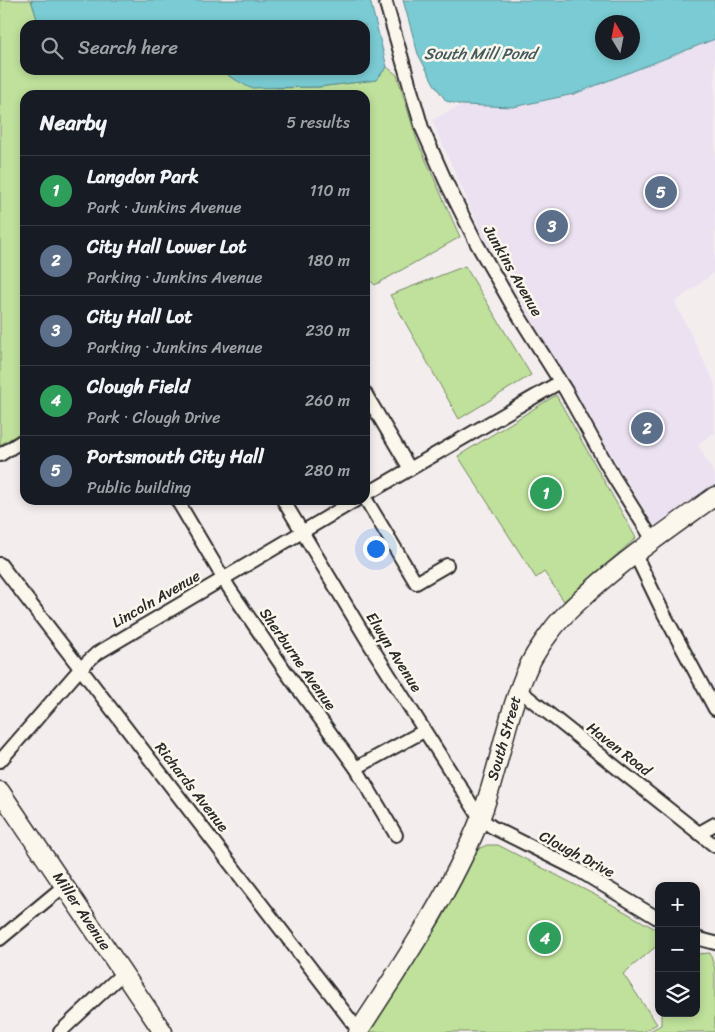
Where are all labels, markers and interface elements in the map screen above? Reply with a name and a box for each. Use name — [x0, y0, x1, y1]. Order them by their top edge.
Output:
north arrow — [595, 15, 640, 60]
search box — [20, 20, 370, 75]
text: Search here — [78, 31, 178, 64]
icon: search — [38, 34, 66, 62]
water label: South Mill Pond — [424, 39, 541, 68]
text: Nearby — [40, 104, 106, 142]
text: 5 results — [286, 108, 350, 137]
text: Langdon Park — [87, 160, 199, 193]
pin: 5 — [645, 173, 677, 211]
text: 1 — [53, 176, 59, 205]
text: 110 m — [310, 176, 350, 205]
text: Park · Junkins Avenue — [87, 193, 241, 222]
pin: 3 — [536, 207, 568, 245]
street label: Junkins Avenue — [476, 219, 550, 322]
text: City Hall Lower Lot — [87, 230, 247, 263]
text: 2 — [51, 246, 61, 275]
text: 180 m — [307, 246, 350, 275]
text: Parking · Junkins Avenue — [87, 263, 263, 292]
text: City Hall Lot — [87, 300, 192, 333]
text: 3 — [52, 316, 60, 345]
text: 230 m — [305, 316, 350, 345]
text: Parking · Junkins Avenue — [87, 333, 263, 362]
text: Clough Field — [87, 370, 189, 403]
text: 4 — [51, 386, 61, 415]
text: 260 m — [305, 386, 350, 415]
text: Park · Clough Drive — [87, 403, 221, 432]
pin: 2 — [631, 409, 663, 447]
text: Portsmouth City Hall — [87, 440, 264, 473]
text: 5 — [51, 456, 61, 485]
text: 280 m — [305, 456, 350, 485]
text: Public building — [87, 473, 191, 502]
pin: 1 — [530, 474, 562, 512]
your location — [363, 536, 389, 562]
street label: Lincoln Avenue — [107, 563, 205, 635]
street label: Sherburne Avenue — [253, 602, 343, 716]
street label: Elwyn Avenue — [359, 607, 429, 697]
street label: South Street — [480, 692, 529, 783]
street label: Haven Road — [581, 715, 658, 784]
street label: Richards Avenue — [148, 736, 236, 838]
street label: Clough Drive — [534, 823, 620, 885]
street label: Miller Avenue — [46, 866, 118, 956]
map controls — [655, 882, 700, 1017]
button: + — [655, 882, 700, 927]
pin: 4 — [529, 919, 561, 957]
button: − — [655, 927, 700, 972]
button: layers — [655, 972, 700, 1017]

